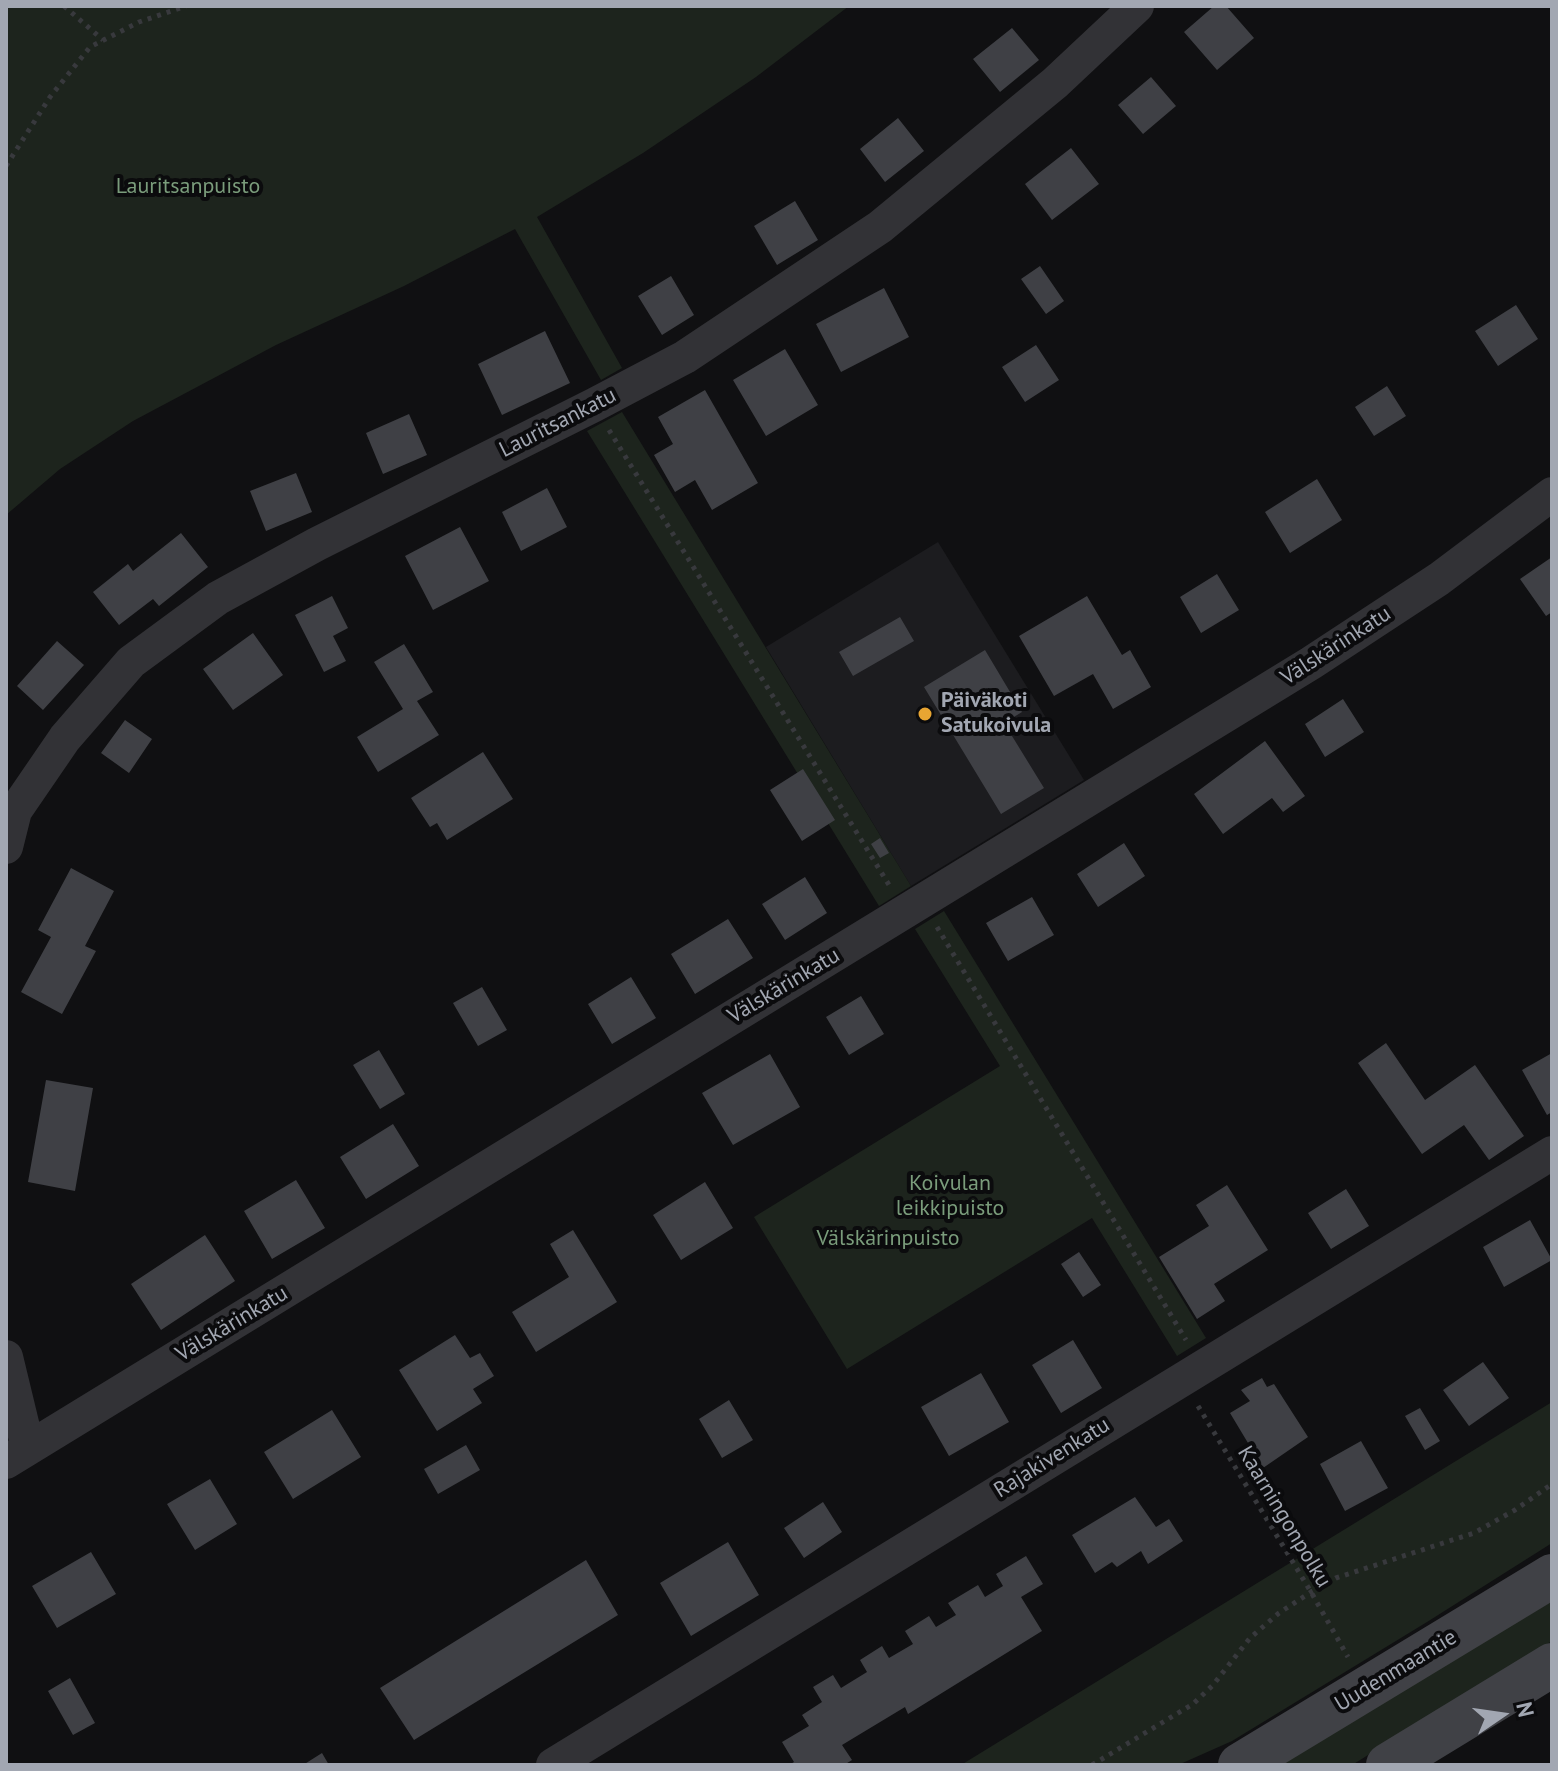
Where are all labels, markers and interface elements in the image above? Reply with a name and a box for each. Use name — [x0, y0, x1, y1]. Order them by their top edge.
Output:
park label: Lauritsanpuisto — [116, 174, 260, 200]
street label: Lauritsankatu — [495, 382, 621, 464]
street label: Välskärinkatu — [1276, 601, 1396, 691]
place label: Päiväkoti Satukoivula — [941, 688, 1051, 740]
marker: Päiväkoti Satukoivula — [916, 705, 934, 723]
street label: Välskärinkatu — [723, 942, 845, 1030]
park label: Koivulan leikkipuisto — [896, 1171, 1004, 1222]
park label: Välskärinpuisto — [817, 1226, 959, 1252]
street label: Välskärinkatu — [171, 1280, 293, 1368]
street label: Rajakivenkatu — [989, 1412, 1115, 1504]
street label: Kaarningonpolku — [1231, 1442, 1337, 1592]
street label: Uudenmaantie — [1330, 1624, 1462, 1718]
north arrow — [1462, 1675, 1542, 1755]
text: N — [1510, 1699, 1541, 1720]

